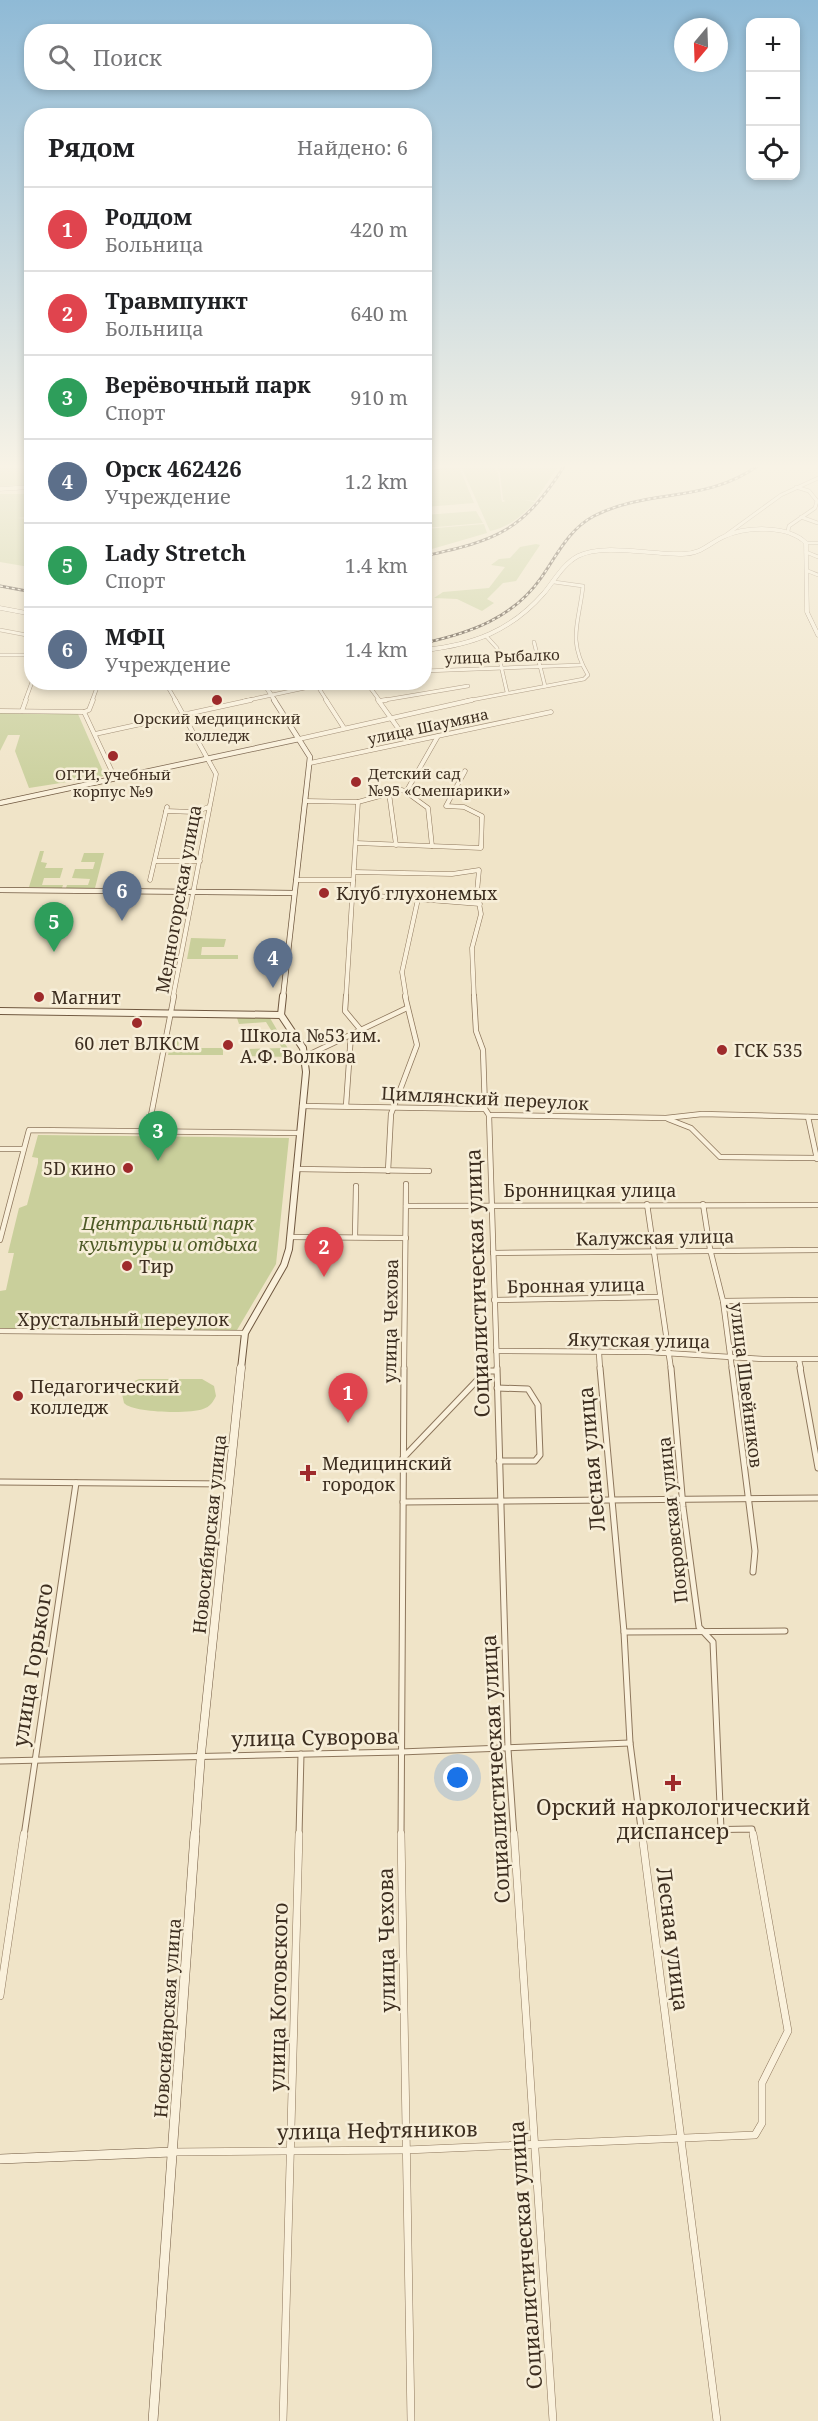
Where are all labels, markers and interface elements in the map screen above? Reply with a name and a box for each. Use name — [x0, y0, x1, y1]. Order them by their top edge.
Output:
north arrow — [674, 18, 728, 72]
map controls — [746, 18, 800, 180]
button: + — [746, 18, 800, 72]
search box — [24, 24, 432, 90]
icon: search — [45, 41, 78, 74]
text: Поиск — [93, 42, 162, 72]
button: − — [746, 72, 800, 126]
button: locate — [746, 126, 800, 180]
text: Рядом — [48, 129, 135, 165]
text: Найдено: 6 — [297, 134, 408, 161]
text: Роддом — [105, 201, 192, 231]
text: 1 — [62, 216, 73, 243]
text: 420 m — [350, 216, 408, 243]
text: Больница — [105, 231, 204, 258]
text: Травмпункт — [105, 285, 248, 315]
text: 2 — [62, 300, 73, 327]
text: 640 m — [350, 300, 408, 327]
text: Больница — [105, 315, 204, 342]
text: Верёвочный парк — [105, 369, 311, 399]
text: 3 — [62, 384, 73, 411]
text: 910 m — [350, 384, 408, 411]
text: Спорт — [105, 399, 165, 426]
text: Орск 462426 — [105, 453, 242, 483]
text: 4 — [62, 468, 73, 495]
text: 1.2 km — [345, 468, 408, 495]
text: Учреждение — [105, 483, 231, 510]
text: Lady Stretch — [105, 537, 246, 567]
text: 5 — [62, 552, 73, 579]
text: 1.4 km — [345, 552, 408, 579]
text: Спорт — [105, 567, 165, 594]
text: МФЦ — [105, 621, 165, 651]
text: 6 — [62, 636, 73, 663]
text: 1.4 km — [345, 636, 408, 663]
street label: улица Рыбалко — [444, 644, 560, 668]
text: Учреждение — [105, 651, 231, 678]
marker: Орский медицинский колледж — [210, 693, 224, 707]
street label: улица Шаумяна — [366, 703, 490, 749]
place label: Орский медицинский колледж — [133, 708, 301, 745]
marker: ОГТИ, учебный корпус №9 — [106, 749, 120, 763]
place label: Детский сад №95 «Смешарики» — [368, 763, 510, 800]
place label: ОГТИ, учебный корпус №9 — [55, 764, 171, 801]
marker: Детский сад №95 «Смешарики» — [349, 775, 363, 789]
street label: Медногорская улица — [150, 803, 206, 995]
pin: 6 — [102, 872, 142, 921]
place label: Клуб глухонемых — [336, 881, 498, 905]
marker: Клуб глухонемых — [317, 886, 331, 900]
pin: 5 — [34, 902, 74, 952]
pin: 4 — [254, 938, 292, 988]
place label: Магнит — [51, 985, 121, 1009]
marker: Магнит — [32, 990, 46, 1004]
marker: 60 лет ВЛКСМ — [130, 1016, 144, 1030]
place label: Школа №53 им. А.Ф. Волкова — [240, 1023, 381, 1068]
place label: 60 лет ВЛКСМ — [74, 1031, 200, 1055]
marker: Школа №53 им. А.Ф. Волкова — [221, 1038, 235, 1052]
place label: ГСК 535 — [734, 1038, 803, 1062]
marker: ГСК 535 — [715, 1043, 729, 1057]
street label: Цимлянский переулок — [381, 1081, 590, 1115]
pin: 3 — [138, 1112, 178, 1161]
street label: Социалистическая улица — [458, 1148, 496, 1418]
place label: 5D кино — [43, 1156, 116, 1180]
marker: 5D кино — [121, 1161, 135, 1175]
street label: Бронницкая улица — [504, 1178, 676, 1202]
park label: Центральный парк культуры и отдыха — [78, 1211, 258, 1256]
street label: Калужская улица — [575, 1224, 735, 1250]
pin: 2 — [304, 1228, 344, 1277]
place label: Тир — [139, 1254, 174, 1278]
marker: Тир — [120, 1259, 134, 1273]
street label: улица Чехова — [377, 1259, 403, 1383]
street label: Бронная улица — [507, 1272, 645, 1298]
street label: улица Швейников — [725, 1301, 769, 1469]
street label: Хрустальный переулок — [17, 1307, 229, 1331]
street label: Якутская улица — [566, 1327, 711, 1353]
place label: Педагогический колледж — [30, 1374, 180, 1419]
pin: 1 — [328, 1374, 368, 1423]
street label: Лесная улица — [571, 1385, 611, 1533]
marker: Педагогический колледж — [11, 1389, 25, 1403]
street label: Новосибирская улица — [187, 1433, 231, 1635]
street label: Покровская улица — [651, 1436, 693, 1604]
place label: Медицинский городок — [322, 1451, 452, 1496]
marker: Медицинский городок — [299, 1464, 317, 1482]
street label: улица Горького — [5, 1581, 59, 1749]
street label: Социалистическая улица — [474, 1634, 516, 1904]
street label: улица Суворова — [231, 1722, 399, 1752]
your location — [443, 1763, 472, 1792]
marker: Орский наркологический диспансер — [664, 1774, 682, 1792]
place label: Орский наркологический диспансер — [536, 1793, 810, 1845]
street label: Лесная улица — [650, 1865, 696, 2013]
street label: улица Чехова — [371, 1867, 401, 2013]
street label: улица Котовского — [262, 1902, 294, 2092]
street label: Новосибирская улица — [148, 1917, 186, 2119]
street label: улица Нефтяников — [276, 2114, 478, 2146]
street label: Социалистическая улица — [502, 2120, 548, 2390]

